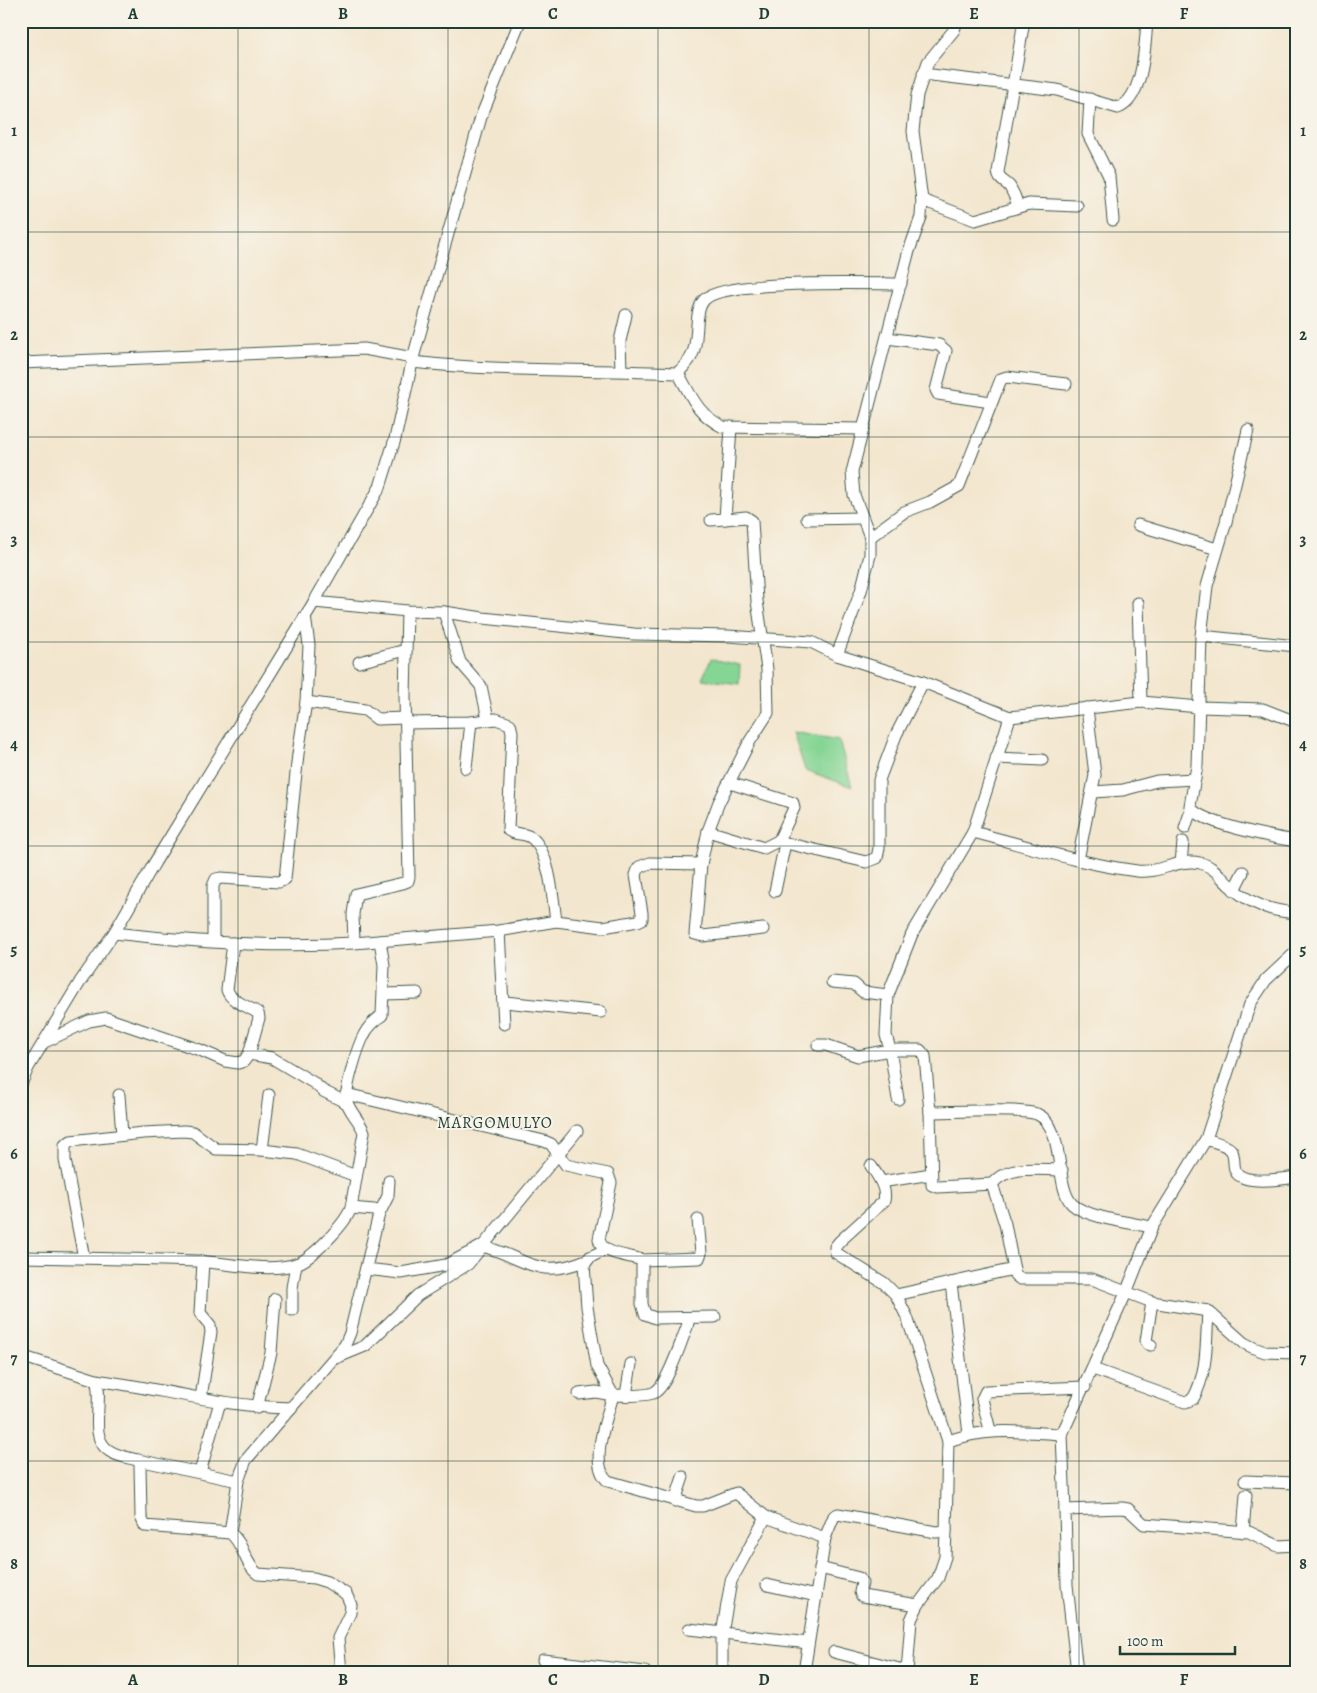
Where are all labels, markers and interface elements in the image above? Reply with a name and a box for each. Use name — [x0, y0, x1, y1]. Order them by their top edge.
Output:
text: A — [127, 3, 139, 25]
text: B — [338, 3, 348, 25]
text: C — [548, 3, 558, 25]
text: D — [758, 3, 770, 25]
text: E — [969, 3, 979, 25]
text: F — [1180, 3, 1189, 25]
text: 1 — [11, 120, 17, 142]
text: 1 — [1300, 120, 1306, 142]
text: 2 — [10, 324, 18, 346]
text: 2 — [1299, 324, 1307, 346]
text: 3 — [11, 529, 18, 551]
text: 3 — [1300, 529, 1307, 551]
text: 4 — [10, 734, 18, 756]
text: 4 — [1299, 734, 1307, 756]
text: 5 — [11, 939, 18, 961]
text: 5 — [1300, 939, 1307, 961]
district label: MARGOMULYO — [437, 1112, 553, 1134]
text: 6 — [10, 1143, 18, 1165]
text: 6 — [1299, 1143, 1307, 1165]
text: 7 — [11, 1348, 18, 1370]
text: 7 — [1300, 1348, 1307, 1370]
text: 8 — [10, 1553, 18, 1575]
text: 8 — [1299, 1553, 1307, 1575]
scale bar — [1120, 1623, 1234, 1655]
text: 100 m — [1127, 1631, 1164, 1651]
text: A — [127, 1669, 139, 1691]
text: B — [338, 1669, 348, 1691]
text: C — [548, 1669, 558, 1691]
text: D — [758, 1669, 770, 1691]
text: E — [969, 1669, 979, 1691]
text: F — [1180, 1669, 1189, 1691]

